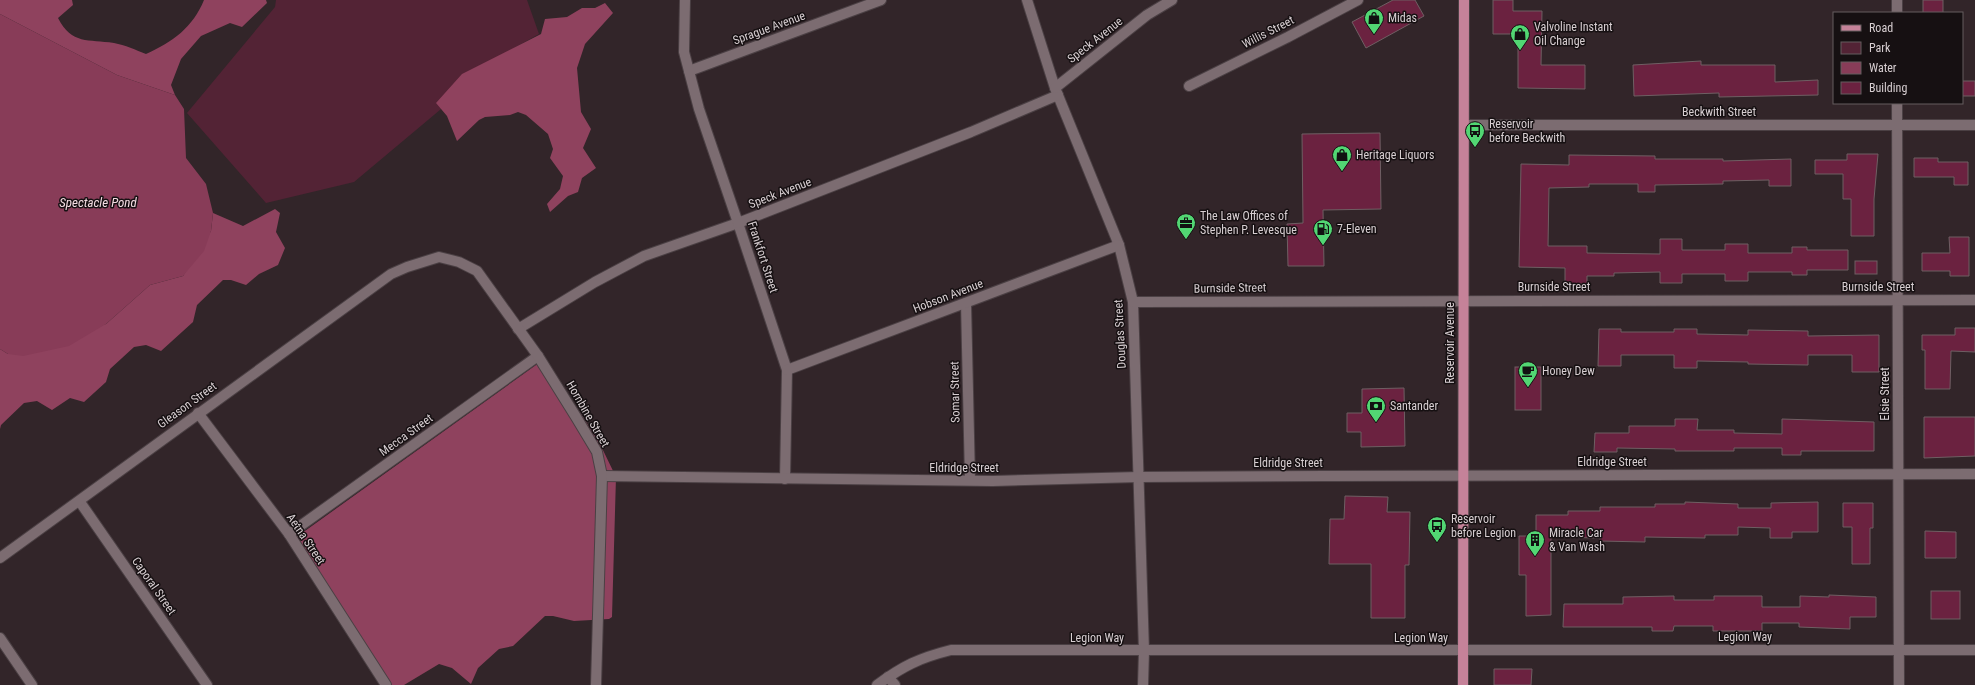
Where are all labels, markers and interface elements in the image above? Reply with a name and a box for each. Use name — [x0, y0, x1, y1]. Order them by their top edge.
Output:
shop icon: Midas — [1363, 7, 1385, 35]
street label: Sprague Avenue — [731, 8, 807, 48]
place label: Midas — [1388, 11, 1417, 25]
legend — [1833, 12, 1963, 104]
street label: Willis Street — [1240, 13, 1297, 51]
street label: Speck Avenue — [1065, 14, 1126, 66]
place label: Valvoline Instant Oil Change — [1534, 20, 1613, 48]
text: Road — [1869, 21, 1893, 35]
shop icon: Valvoline Instant Oil Change — [1509, 23, 1531, 51]
text: Park — [1869, 41, 1891, 55]
text: Water — [1869, 61, 1897, 75]
text: Building — [1869, 81, 1907, 95]
street label: Beckwith Street — [1682, 105, 1756, 119]
place label: Reservoir before Beckwith — [1489, 117, 1566, 145]
bus stop icon: Reservoir before Beckwith — [1464, 120, 1486, 148]
shop icon: Heritage Liquors — [1331, 144, 1353, 172]
place label: Heritage Liquors — [1356, 148, 1435, 162]
street label: Speck Avenue — [747, 175, 814, 211]
water label: Spectacle Pond — [59, 195, 137, 210]
place label: The Law Offices of Stephen P. Levesque — [1200, 209, 1297, 237]
office icon: The Law Offices of Stephen P. Levesque — [1175, 212, 1197, 240]
fuel station icon: 7-Eleven — [1312, 218, 1334, 246]
street label: Frankfort Street — [745, 220, 781, 295]
place label: 7-Eleven — [1337, 222, 1377, 236]
street label: Hobson Avenue — [911, 276, 985, 316]
street label: Burnside Street — [1194, 280, 1267, 296]
street label: Burnside Street — [1518, 280, 1591, 294]
street label: Burnside Street — [1842, 280, 1915, 294]
street label: Douglas Street — [1111, 299, 1129, 369]
street label: Reservoir Avenue — [1443, 302, 1457, 384]
cafe icon: Honey Dew — [1517, 360, 1539, 388]
street label: Somar Street — [947, 361, 963, 423]
place label: Honey Dew — [1542, 364, 1595, 378]
street label: Elsie Street — [1878, 367, 1892, 421]
street label: Hornbine Street — [563, 378, 613, 450]
street label: Gleason Street — [155, 379, 220, 431]
bank icon: Santander — [1365, 395, 1387, 423]
place label: Santander — [1390, 399, 1438, 413]
street label: Mecca Street — [377, 411, 436, 459]
street label: Eldridge Street — [1577, 455, 1647, 469]
street label: Eldridge Street — [1253, 456, 1323, 470]
street label: Eldridge Street — [929, 461, 999, 475]
street label: Aetna Street — [284, 511, 328, 568]
place label: Reservoir before Legion — [1451, 512, 1516, 540]
bus stop icon: Reservoir before Legion — [1426, 515, 1448, 543]
place label: Miracle Car & Van Wash — [1549, 526, 1605, 554]
building icon: Miracle Car & Van Wash — [1524, 529, 1546, 557]
street label: Caporal Street — [129, 554, 179, 618]
street label: Legion Way — [1718, 630, 1772, 644]
street label: Legion Way — [1070, 631, 1124, 645]
street label: Legion Way — [1394, 631, 1448, 645]

